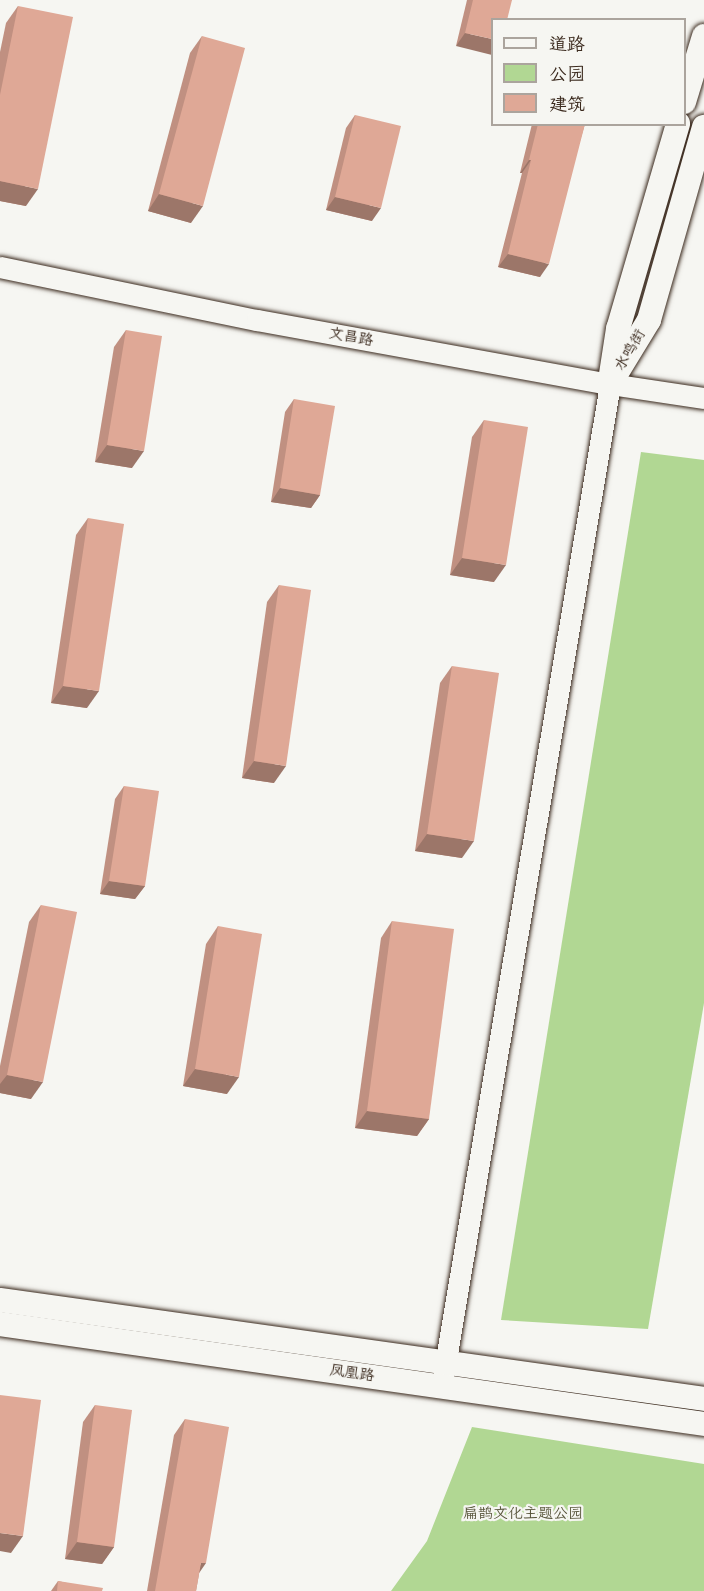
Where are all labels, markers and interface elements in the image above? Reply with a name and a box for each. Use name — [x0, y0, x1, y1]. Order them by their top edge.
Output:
legend — [491, 18, 686, 126]
text: 道路 — [549, 33, 585, 56]
text: 公园 — [549, 63, 585, 86]
text: 建筑 — [549, 93, 585, 116]
street label: 文昌路 — [327, 324, 375, 350]
street label: 水鸣街 — [611, 326, 649, 374]
street label: 凤凰路 — [328, 1361, 376, 1385]
park label: 扁鹊文化主题公园 — [463, 1505, 583, 1523]

